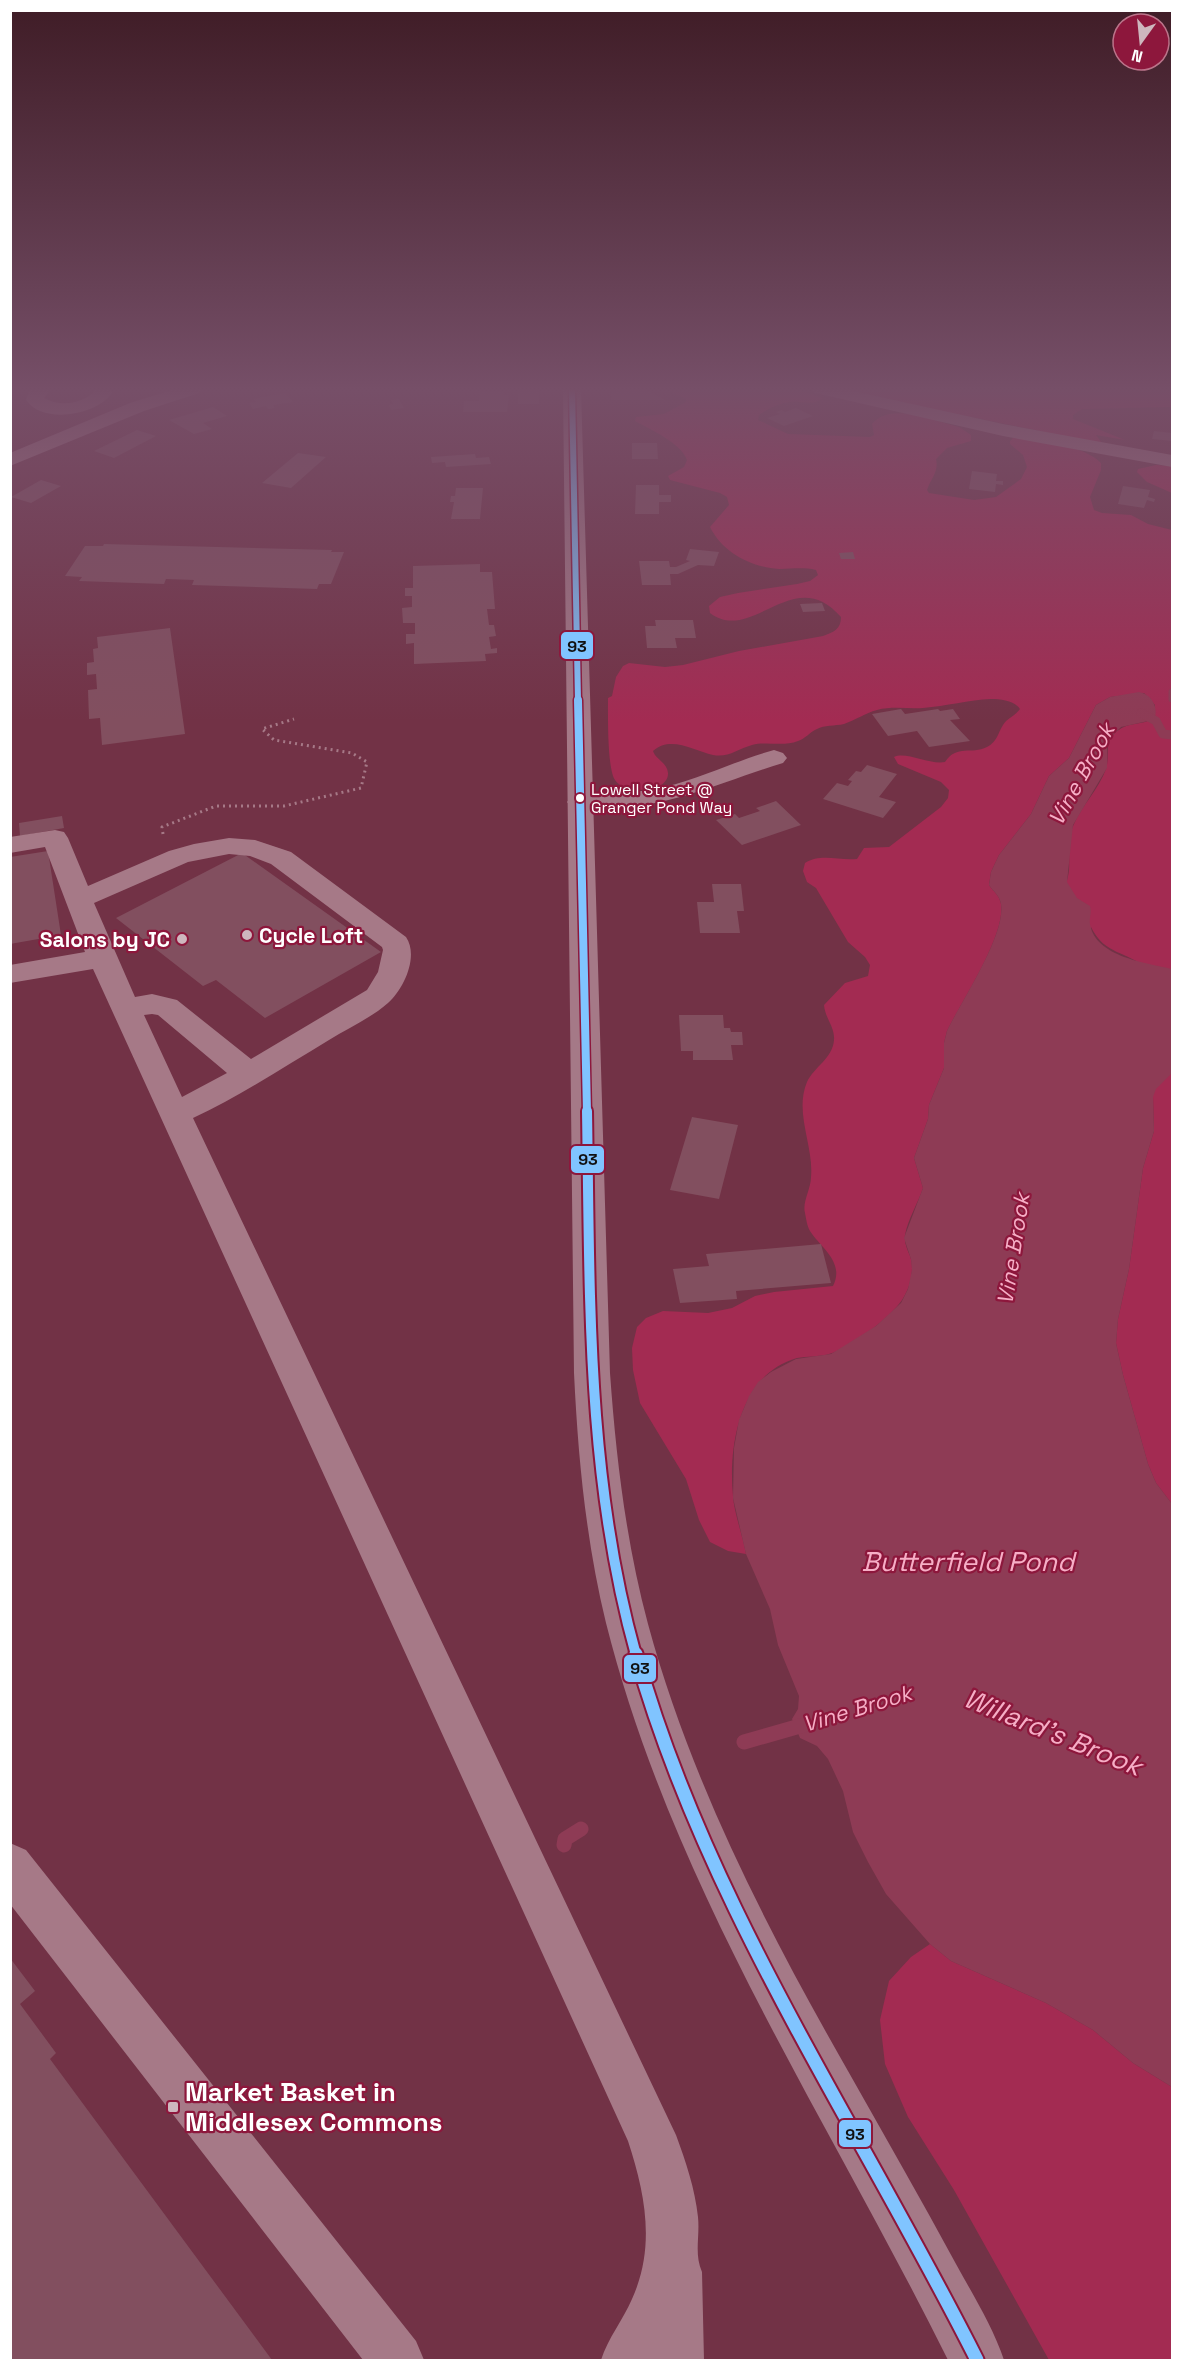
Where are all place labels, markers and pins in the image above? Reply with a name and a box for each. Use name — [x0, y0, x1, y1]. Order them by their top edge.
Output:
place label: Lowell Street @ Granger Pond Way — [591, 779, 732, 818]
marker: Lowell Street @ Granger Pond Way — [574, 792, 586, 804]
place label: Cycle Loft — [259, 922, 363, 949]
place label: Salons by JC — [40, 926, 170, 953]
marker: Cycle Loft — [240, 928, 254, 942]
marker: Salons by JC — [175, 932, 189, 946]
place label: Market Basket in Middlesex Commons — [185, 2075, 442, 2139]
marker: Market Basket in Middlesex Commons — [166, 2100, 180, 2114]

